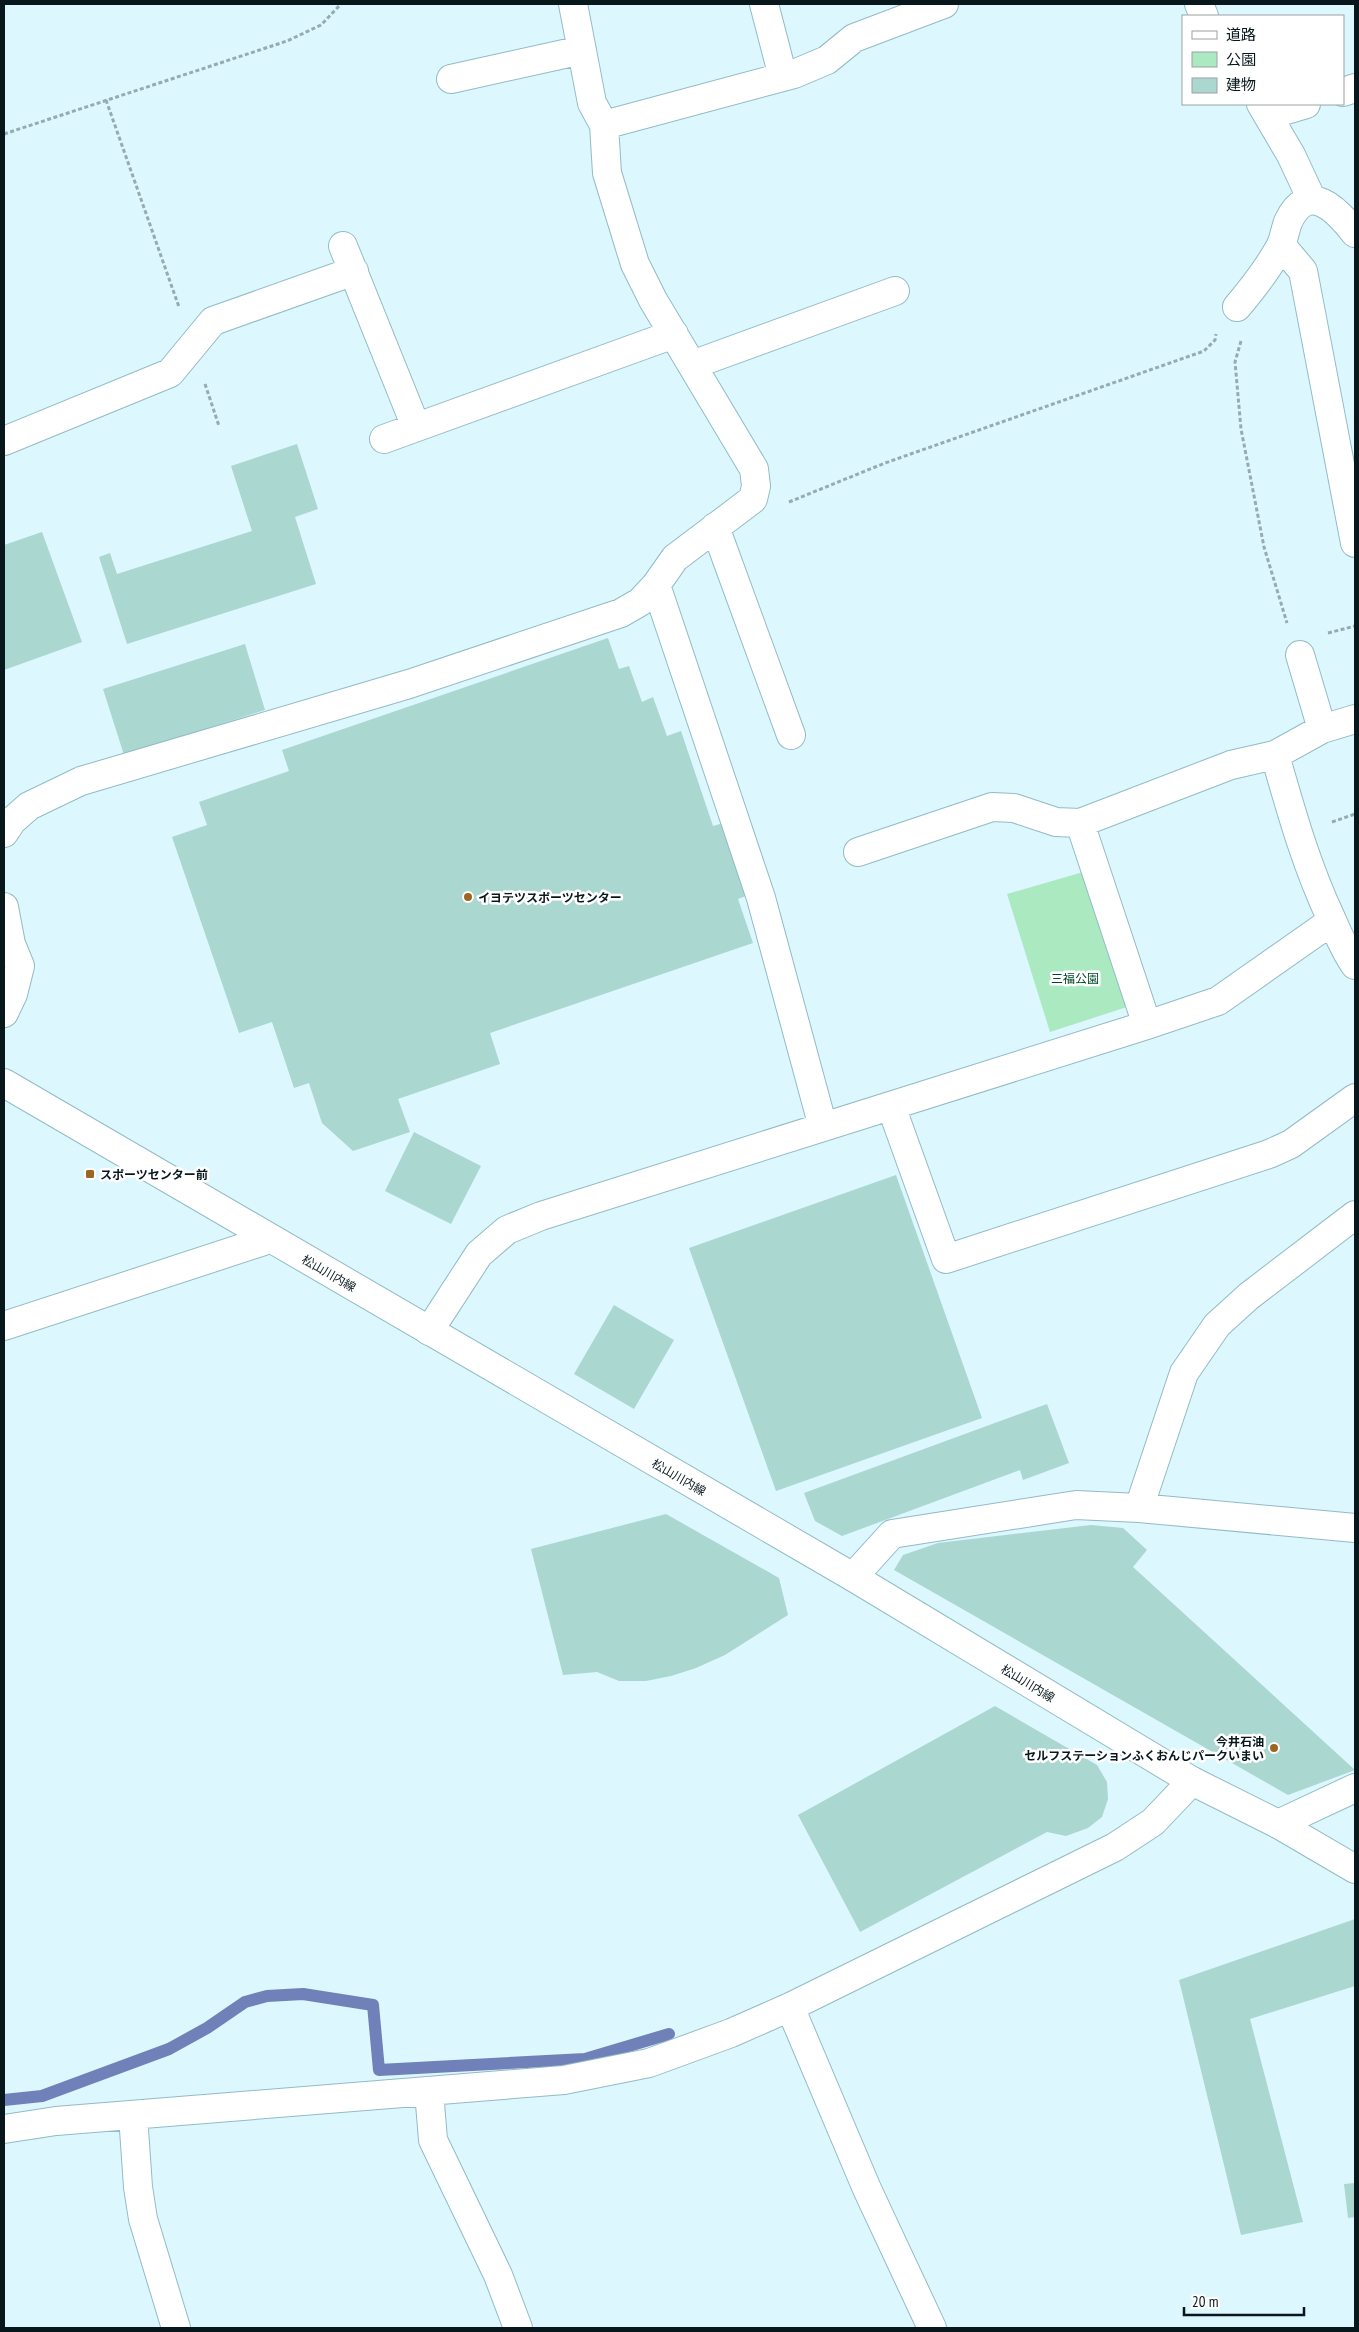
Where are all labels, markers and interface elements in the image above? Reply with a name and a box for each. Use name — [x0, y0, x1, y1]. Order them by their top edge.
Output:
legend — [1182, 15, 1344, 105]
text: 道路 — [1226, 25, 1256, 44]
text: 公園 — [1226, 50, 1256, 69]
text: 建物 — [1226, 75, 1256, 94]
place label: イヨテツスポーツセンター — [478, 890, 622, 905]
marker: イヨテツスポーツセンター — [462, 891, 474, 903]
park label: 三福公園 — [1051, 971, 1099, 986]
place label: スポーツセンター前 — [100, 1167, 208, 1182]
marker: スポーツセンター前 — [84, 1168, 96, 1180]
street label: 松山川内線 — [299, 1252, 359, 1294]
street label: 松山川内線 — [649, 1456, 709, 1498]
street label: 松山川内線 — [998, 1661, 1058, 1705]
place label: 今井石油 セルフステーションふくおんじパークいまい — [1024, 1734, 1264, 1763]
marker: 今井石油 セルフステーションふくおんじパークいまい — [1268, 1742, 1280, 1754]
scale bar — [1184, 2284, 1304, 2316]
text: 20 m — [1192, 2292, 1218, 2311]

